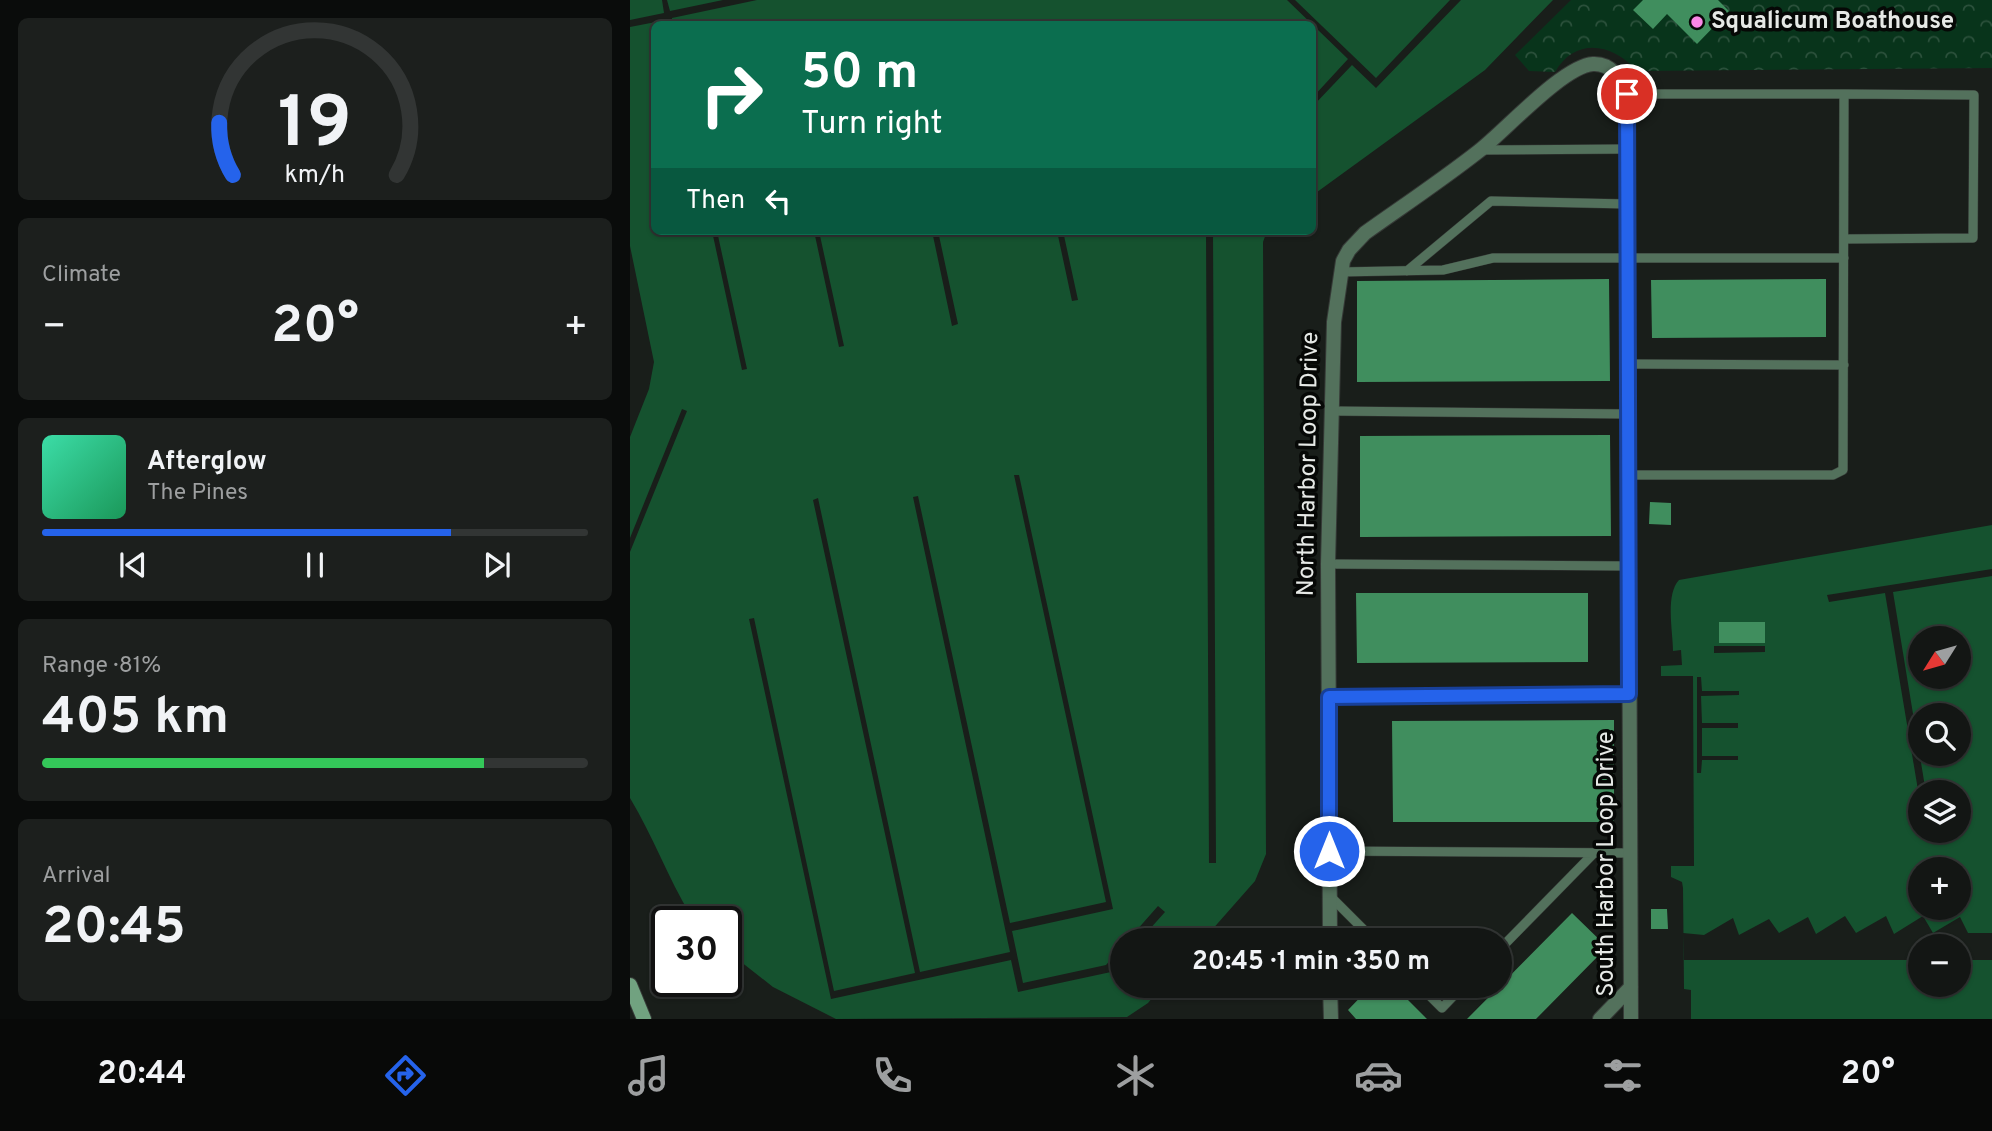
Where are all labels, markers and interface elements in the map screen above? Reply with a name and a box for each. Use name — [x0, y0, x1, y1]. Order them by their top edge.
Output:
place label: Squalicum Boathouse — [1711, 7, 1954, 37]
marker: Squalicum Boathouse — [1689, 14, 1705, 30]
text: 50 m — [801, 44, 918, 106]
icon: right — [686, 49, 777, 140]
pin — [1597, 64, 1657, 124]
icon: arrive — [1608, 75, 1646, 113]
text: 19 — [278, 81, 352, 173]
text: Turn right — [801, 105, 943, 145]
text: km/h — [285, 160, 345, 192]
icon: left — [759, 182, 797, 220]
text: Then — [686, 185, 745, 218]
text: Climate — [42, 261, 121, 290]
text: 20° — [271, 295, 359, 361]
text: − — [42, 304, 67, 353]
text: + — [563, 304, 588, 353]
street label: North Harbor Loop Drive — [1292, 331, 1326, 597]
text: Afterglow — [147, 446, 267, 479]
text: The Pines — [147, 479, 248, 508]
icon: previous — [114, 546, 152, 584]
icon: pause — [296, 546, 334, 584]
icon: next — [478, 546, 516, 584]
north arrow — [1908, 626, 1970, 690]
map controls — [1908, 626, 1971, 997]
text: Range · 81% — [42, 652, 161, 681]
text: 405 km — [42, 686, 229, 752]
button: search — [1908, 703, 1971, 766]
street label: South Harbor Loop Drive — [1592, 731, 1622, 997]
button: layers — [1908, 780, 1971, 843]
position arrow — [1292, 814, 1366, 888]
button: + — [1908, 857, 1971, 920]
text: Arrival — [42, 862, 111, 891]
text: 20:45 — [42, 896, 186, 962]
speed limit sign: 30 — [651, 906, 742, 997]
button: − — [1908, 934, 1971, 997]
text: 20:45 · 1 min · 350 m — [1192, 946, 1430, 979]
icon: directions — [381, 1051, 430, 1100]
icon: music — [624, 1051, 673, 1100]
icon: phone — [868, 1051, 917, 1100]
icon: climate — [1111, 1051, 1160, 1100]
icon: car — [1354, 1051, 1403, 1100]
icon: filters — [1598, 1051, 1647, 1100]
text: 20:44 — [97, 1055, 187, 1095]
text: 20° — [1841, 1055, 1895, 1095]

